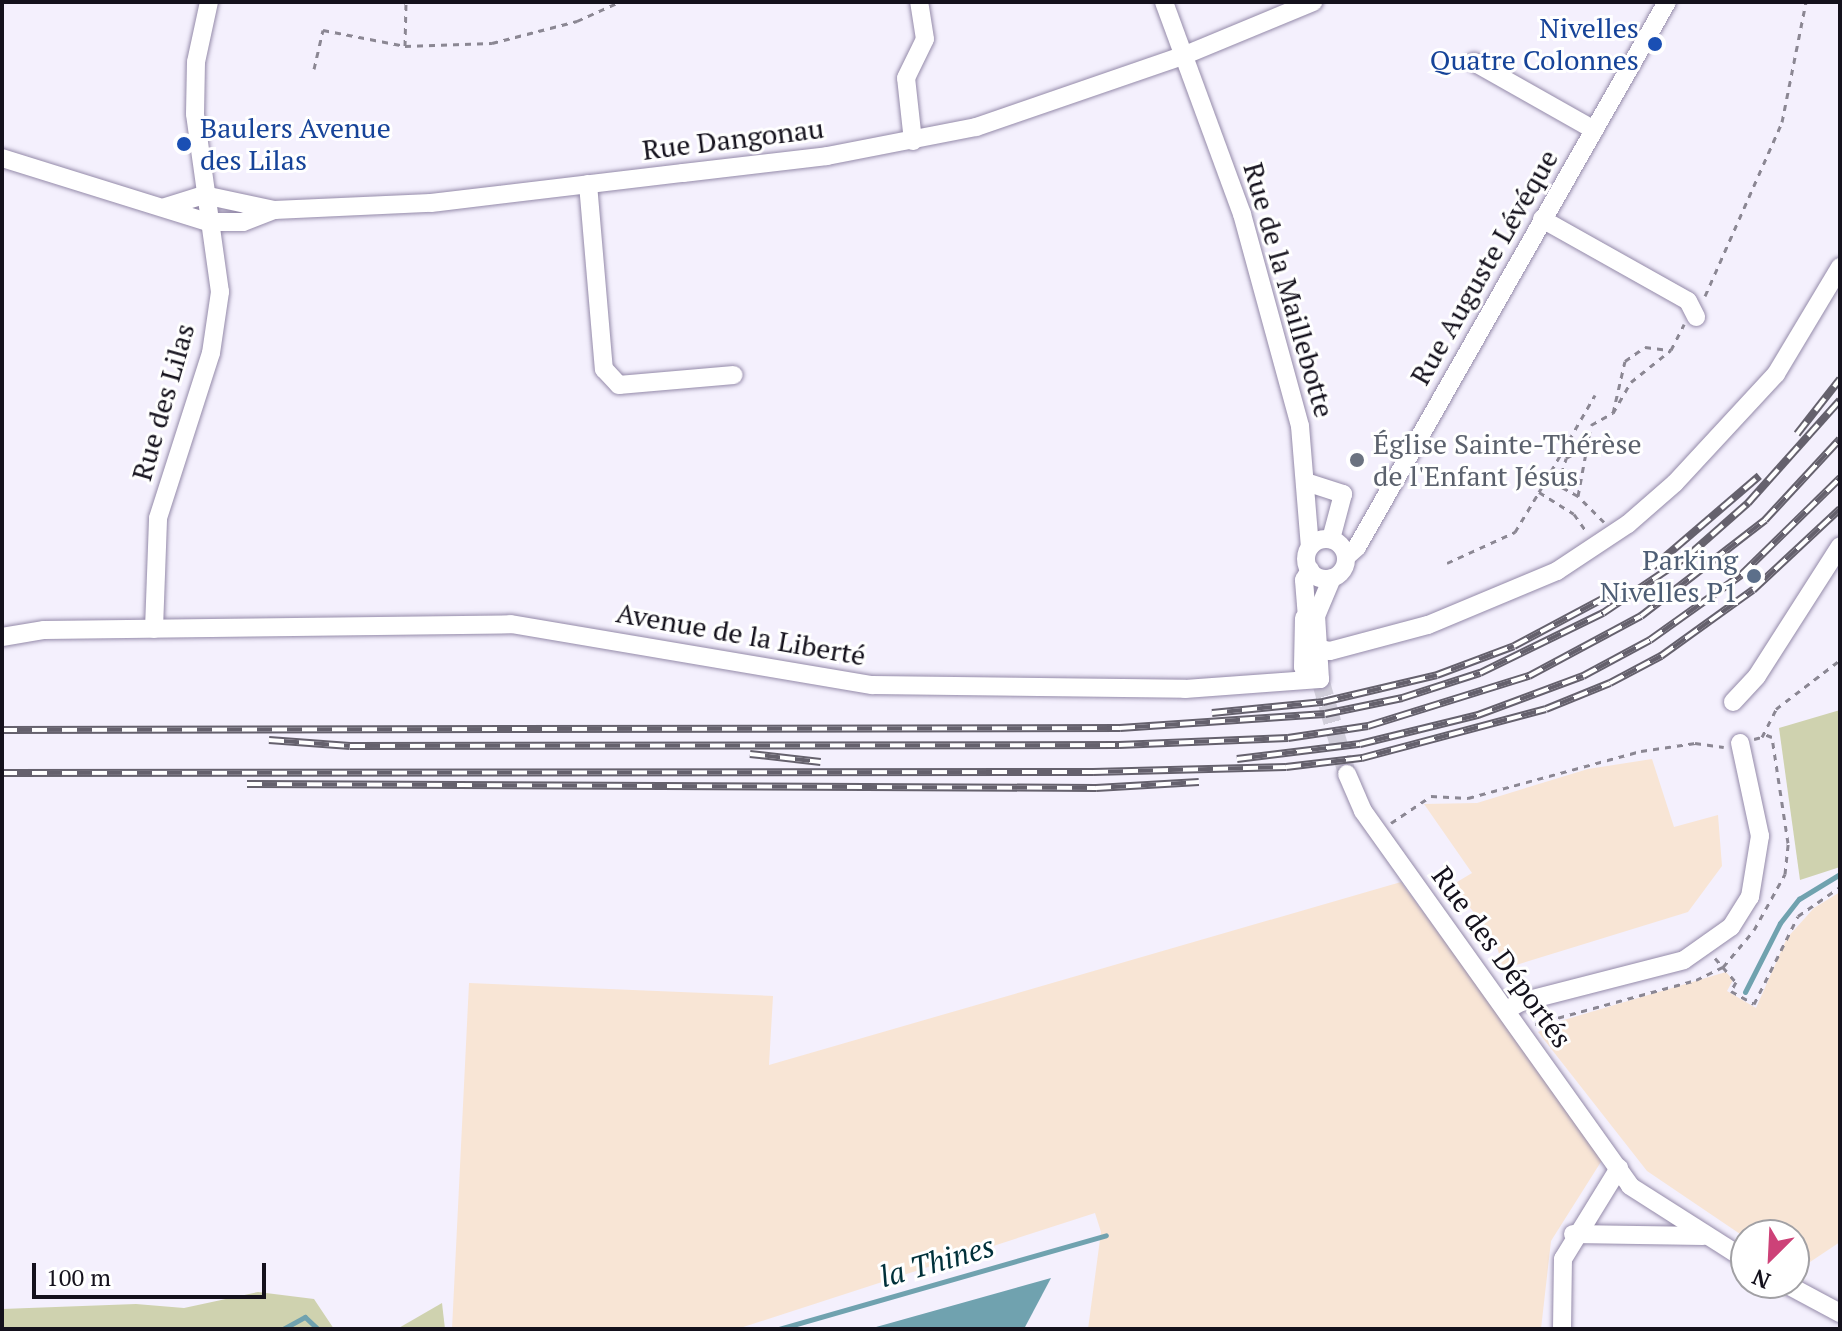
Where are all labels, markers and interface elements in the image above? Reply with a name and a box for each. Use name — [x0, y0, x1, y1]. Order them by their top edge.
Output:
place label: Nivelles Quatre Colonnes — [1430, 11, 1639, 77]
marker: Nivelles Quatre Colonnes — [1646, 35, 1664, 53]
place label: Baulers Avenue des Lilas — [200, 111, 391, 177]
street label: Rue Dangonau — [640, 111, 826, 167]
marker: Baulers Avenue des Lilas — [175, 135, 193, 153]
street label: Rue Auguste Lévéque — [1403, 143, 1565, 391]
street label: Rue de la Maillebotte — [1237, 159, 1341, 421]
street label: Rue des Lilas — [125, 320, 201, 484]
place label: Église Sainte-Thérèse de l'Enfant Jésus — [1373, 427, 1642, 493]
marker: Église Sainte-Thérèse de l'Enfant Jésus — [1348, 451, 1366, 469]
place label: Parking Nivelles P1 — [1600, 543, 1738, 609]
marker: Parking Nivelles P1 — [1745, 567, 1763, 585]
street label: Avenue de la Liberté — [614, 596, 868, 672]
street label: Rue des Déportés — [1425, 860, 1579, 1054]
north arrow — [1730, 1219, 1810, 1299]
water label: la Thines — [876, 1228, 998, 1294]
scale bar — [36, 1247, 270, 1297]
text: 100 m — [46, 1261, 111, 1293]
text: N — [1747, 1263, 1774, 1296]

